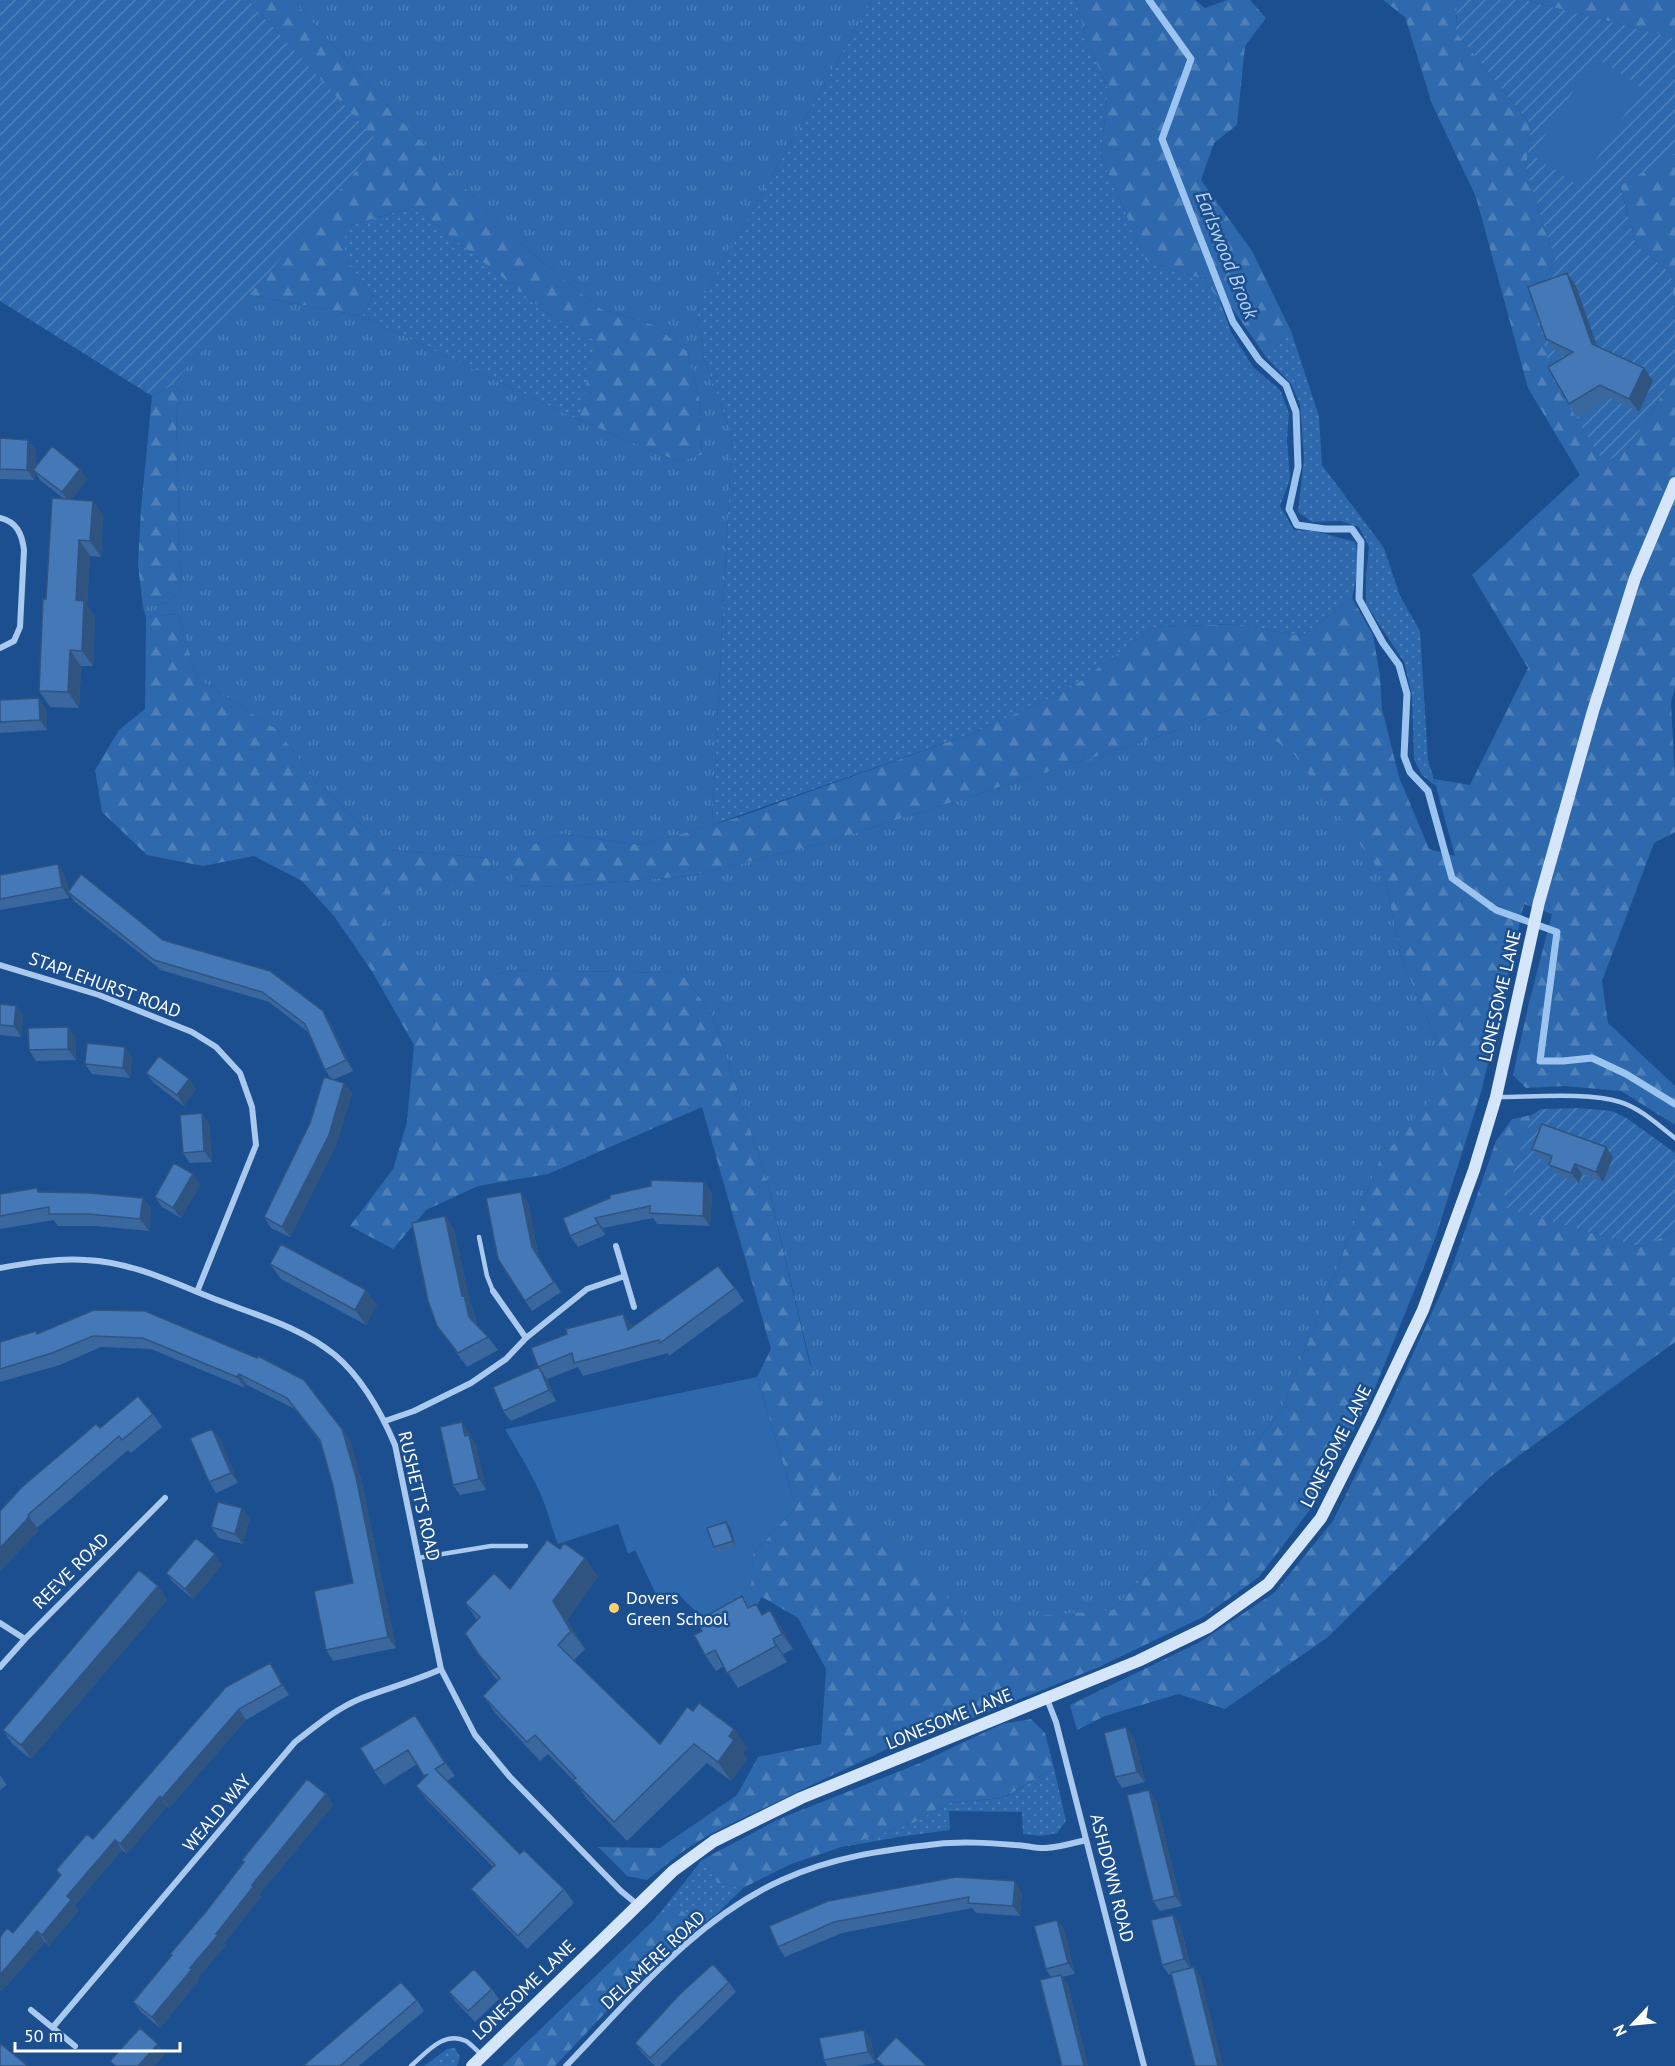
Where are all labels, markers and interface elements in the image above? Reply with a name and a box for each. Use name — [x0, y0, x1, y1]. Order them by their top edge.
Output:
water label: Earlswood Brook — [1190, 187, 1265, 324]
street label: LONESOME LANE — [1473, 928, 1526, 1064]
street label: STAPLEHURST ROAD — [26, 946, 184, 1023]
street label: LONESOME LANE — [1295, 1381, 1376, 1511]
street label: RUSHETTS ROAD — [393, 1429, 446, 1563]
street label: REEVE ROAD — [28, 1528, 114, 1614]
place label: Dovers Green School — [626, 1586, 729, 1630]
marker: Dovers Green School — [607, 1601, 621, 1615]
street label: LONESOME LANE — [882, 1683, 1015, 1754]
street label: WEALD WAY — [177, 1769, 256, 1856]
street label: ASHDOWN ROAD — [1085, 1811, 1140, 1945]
street label: DELAMERE ROAD — [596, 1905, 710, 2014]
street label: LONESOME LANE — [467, 1935, 580, 2045]
north arrow — [1603, 1994, 1663, 2054]
scale bar — [15, 2015, 180, 2053]
text: N — [1608, 2021, 1631, 2040]
text: 50 m — [24, 2024, 63, 2047]

